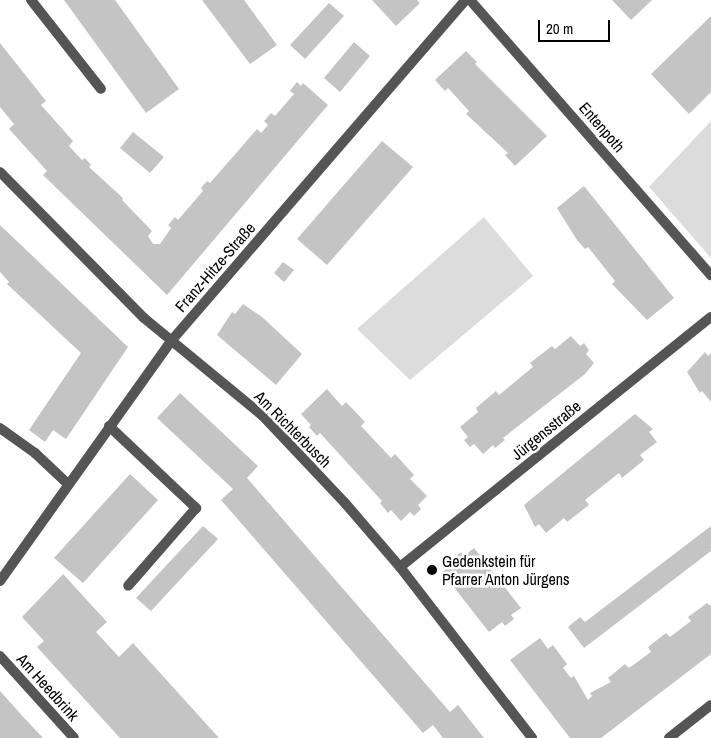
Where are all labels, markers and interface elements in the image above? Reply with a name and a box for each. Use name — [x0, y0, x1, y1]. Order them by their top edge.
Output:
scale bar — [541, 10, 614, 42]
text: 20 m — [546, 18, 573, 39]
street label: Entenpoth — [575, 98, 629, 156]
street label: Franz-Hitze-Straße — [171, 218, 259, 316]
street label: Am Richterbusch — [251, 387, 335, 471]
street label: Jürgensstraße — [507, 396, 585, 464]
place label: Gedenkstein für Pfarrer Anton Jürgens — [442, 551, 570, 589]
marker: Gedenkstein für Pfarrer Anton Jürgens — [426, 564, 438, 576]
street label: Am Heedbrink — [13, 649, 83, 725]

